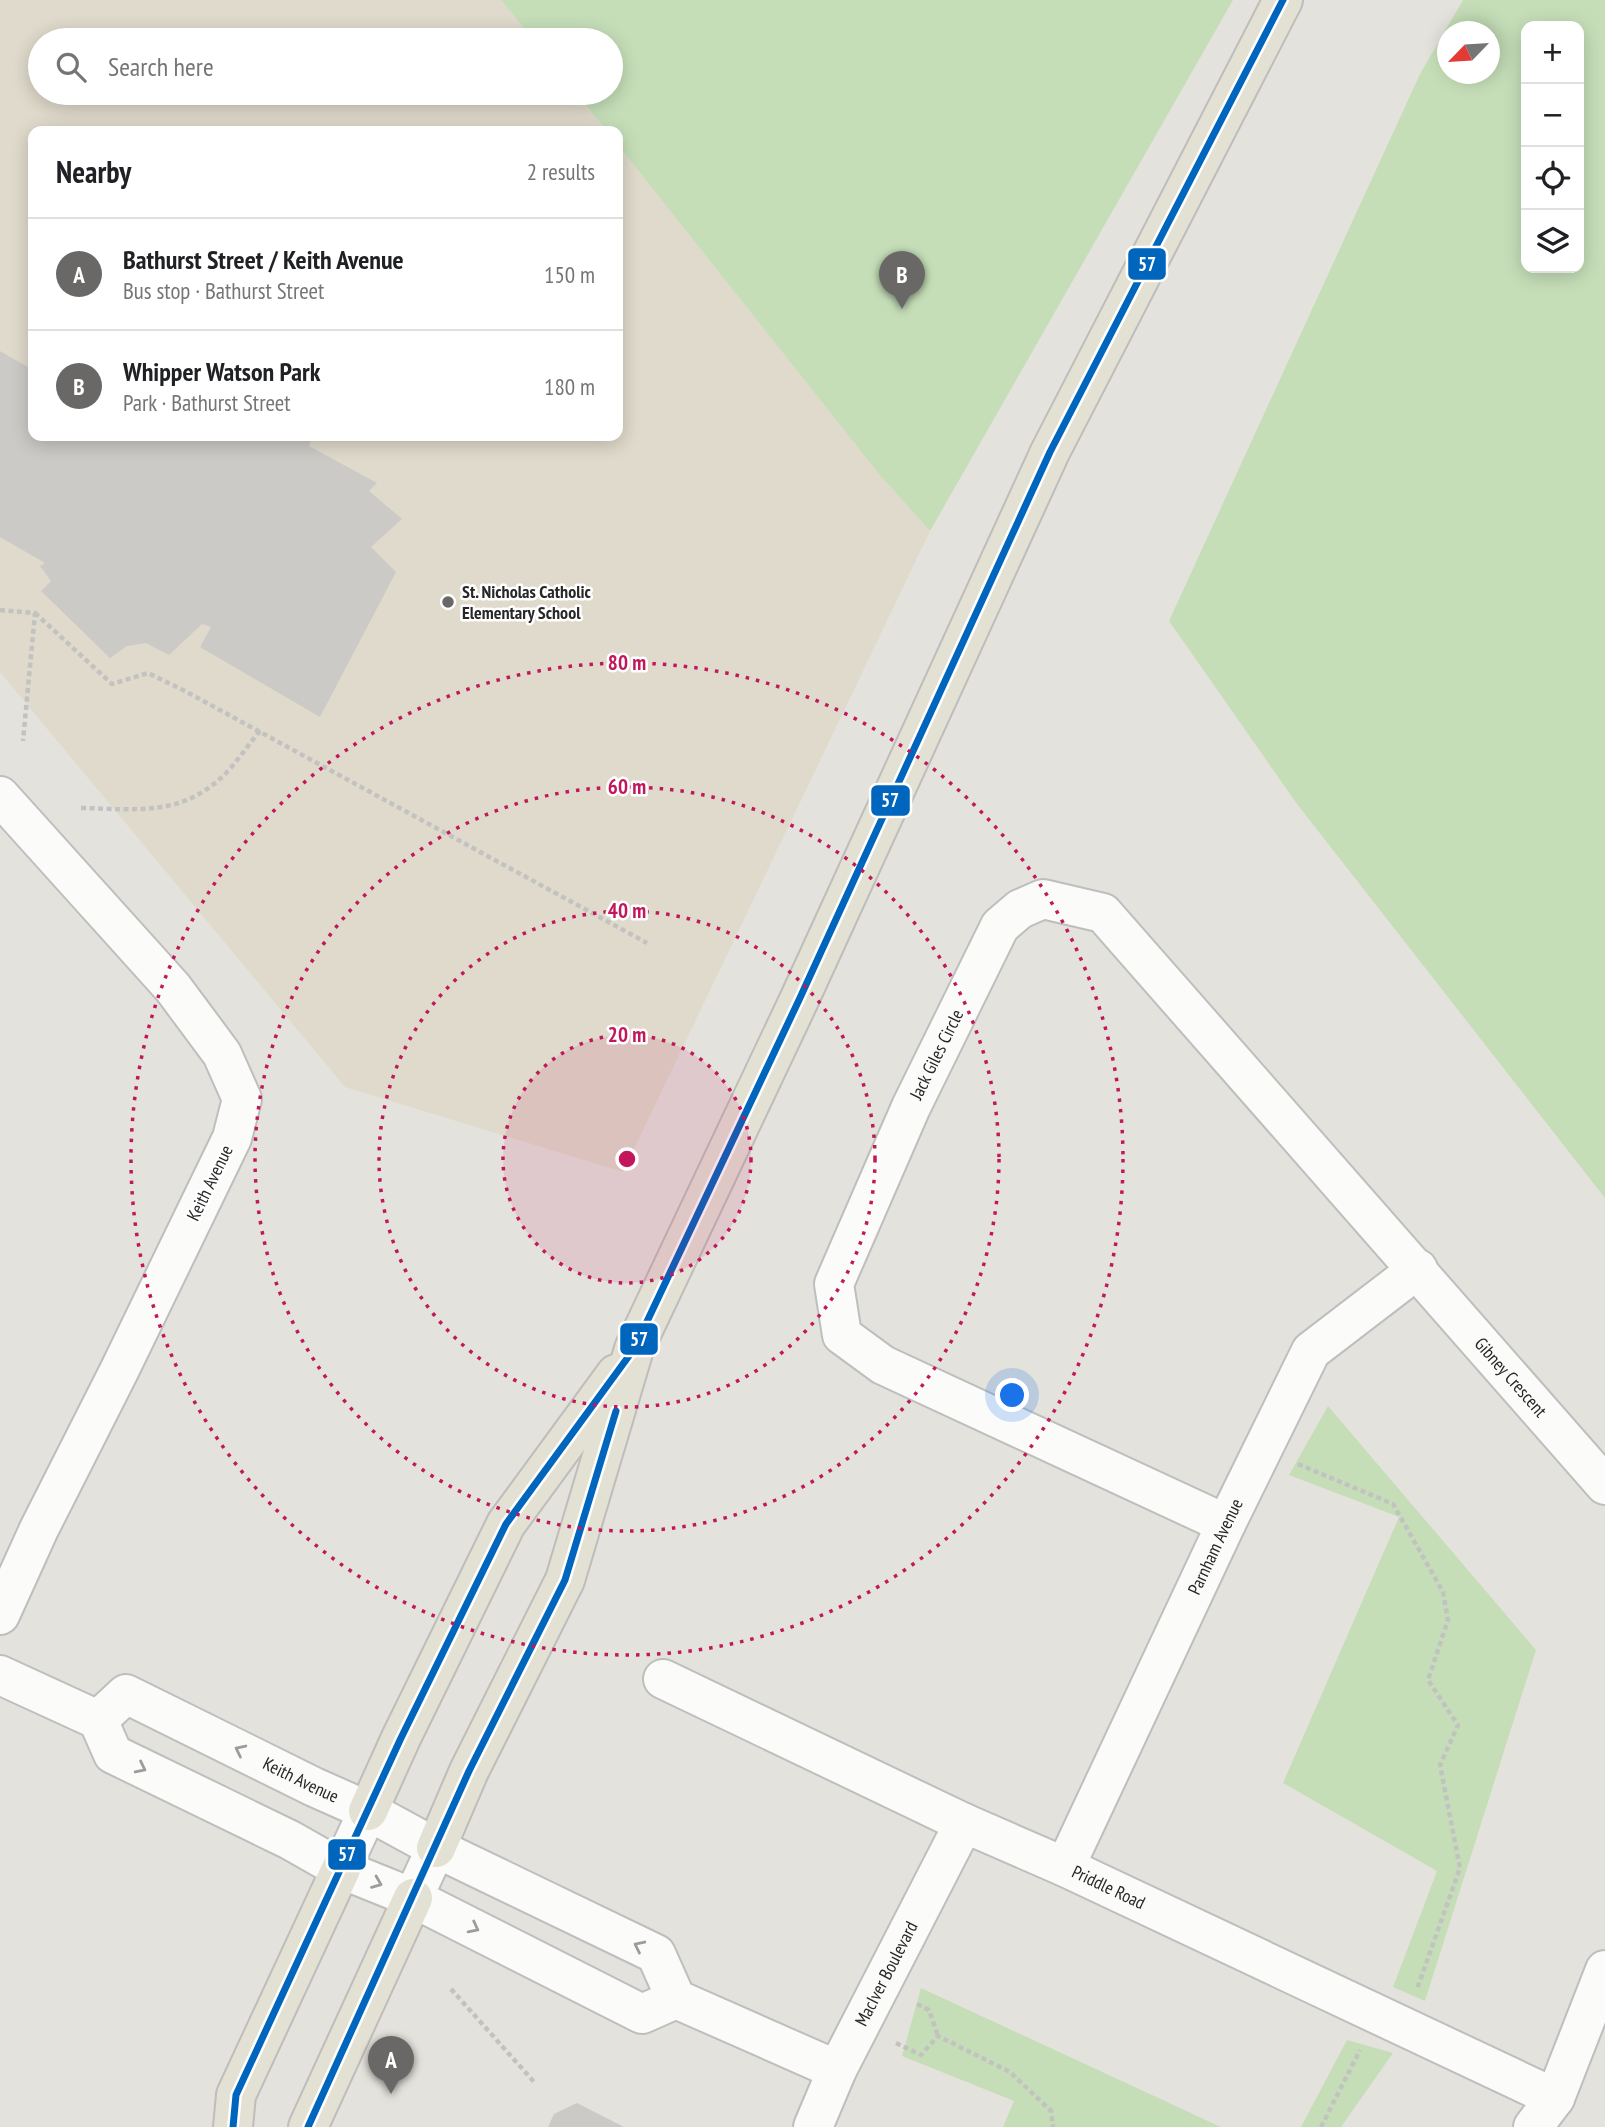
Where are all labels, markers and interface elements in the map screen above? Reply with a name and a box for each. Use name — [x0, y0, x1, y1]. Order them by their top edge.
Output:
north arrow — [1437, 21, 1500, 84]
map controls — [1521, 21, 1584, 273]
button: + — [1521, 21, 1584, 84]
search box — [28, 28, 623, 105]
icon: search — [52, 48, 90, 86]
text: Search here — [108, 50, 214, 83]
button: − — [1521, 84, 1584, 147]
button: locate — [1521, 147, 1584, 210]
text: Nearby — [56, 152, 131, 191]
text: 2 results — [527, 157, 595, 186]
button: layers — [1521, 210, 1584, 273]
text: Bathurst Street / Keith Avenue — [123, 243, 404, 276]
line badge: 57 — [1127, 247, 1167, 281]
pin: B — [879, 251, 925, 309]
text: 57 — [1138, 252, 1156, 276]
text: A — [73, 260, 85, 289]
text: 150 m — [544, 260, 595, 289]
text: Bus stop · Bathurst Street — [123, 276, 324, 305]
text: Whipper Watson Park — [123, 355, 320, 388]
text: B — [73, 372, 85, 401]
text: 180 m — [544, 372, 595, 401]
text: Park · Bathurst Street — [123, 388, 291, 417]
place label: St. Nicholas Catholic Elementary School — [462, 580, 592, 624]
marker: St. Nicholas Catholic Elementary School — [440, 594, 456, 610]
text: 80 m — [608, 649, 646, 676]
text: 60 m — [608, 773, 646, 800]
line badge: 57 — [870, 784, 911, 817]
text: 57 — [881, 788, 899, 812]
text: 40 m — [608, 897, 646, 924]
street label: Jack Giles Circle — [904, 1005, 968, 1104]
text: 20 m — [608, 1021, 646, 1048]
street label: Keith Avenue — [181, 1141, 238, 1224]
centre of rings — [615, 1147, 639, 1171]
line badge: 57 — [619, 1322, 659, 1356]
text: 57 — [630, 1327, 648, 1351]
street label: Gibney Crescent — [1470, 1332, 1552, 1422]
your location — [995, 1378, 1029, 1412]
street label: Parnham Avenue — [1183, 1495, 1248, 1598]
one-way arrow — [235, 1745, 247, 1759]
street label: Keith Avenue — [259, 1752, 342, 1807]
one-way arrow — [134, 1759, 146, 1773]
line badge: 57 — [327, 1838, 367, 1871]
text: 57 — [338, 1842, 356, 1866]
street label: Priddle Road — [1068, 1860, 1149, 1914]
one-way arrow — [370, 1875, 382, 1889]
street label: MacIver Boulevard — [850, 1917, 922, 2030]
one-way arrow — [467, 1920, 479, 1934]
one-way arrow — [634, 1940, 646, 1954]
pin: A — [368, 2036, 414, 2094]

